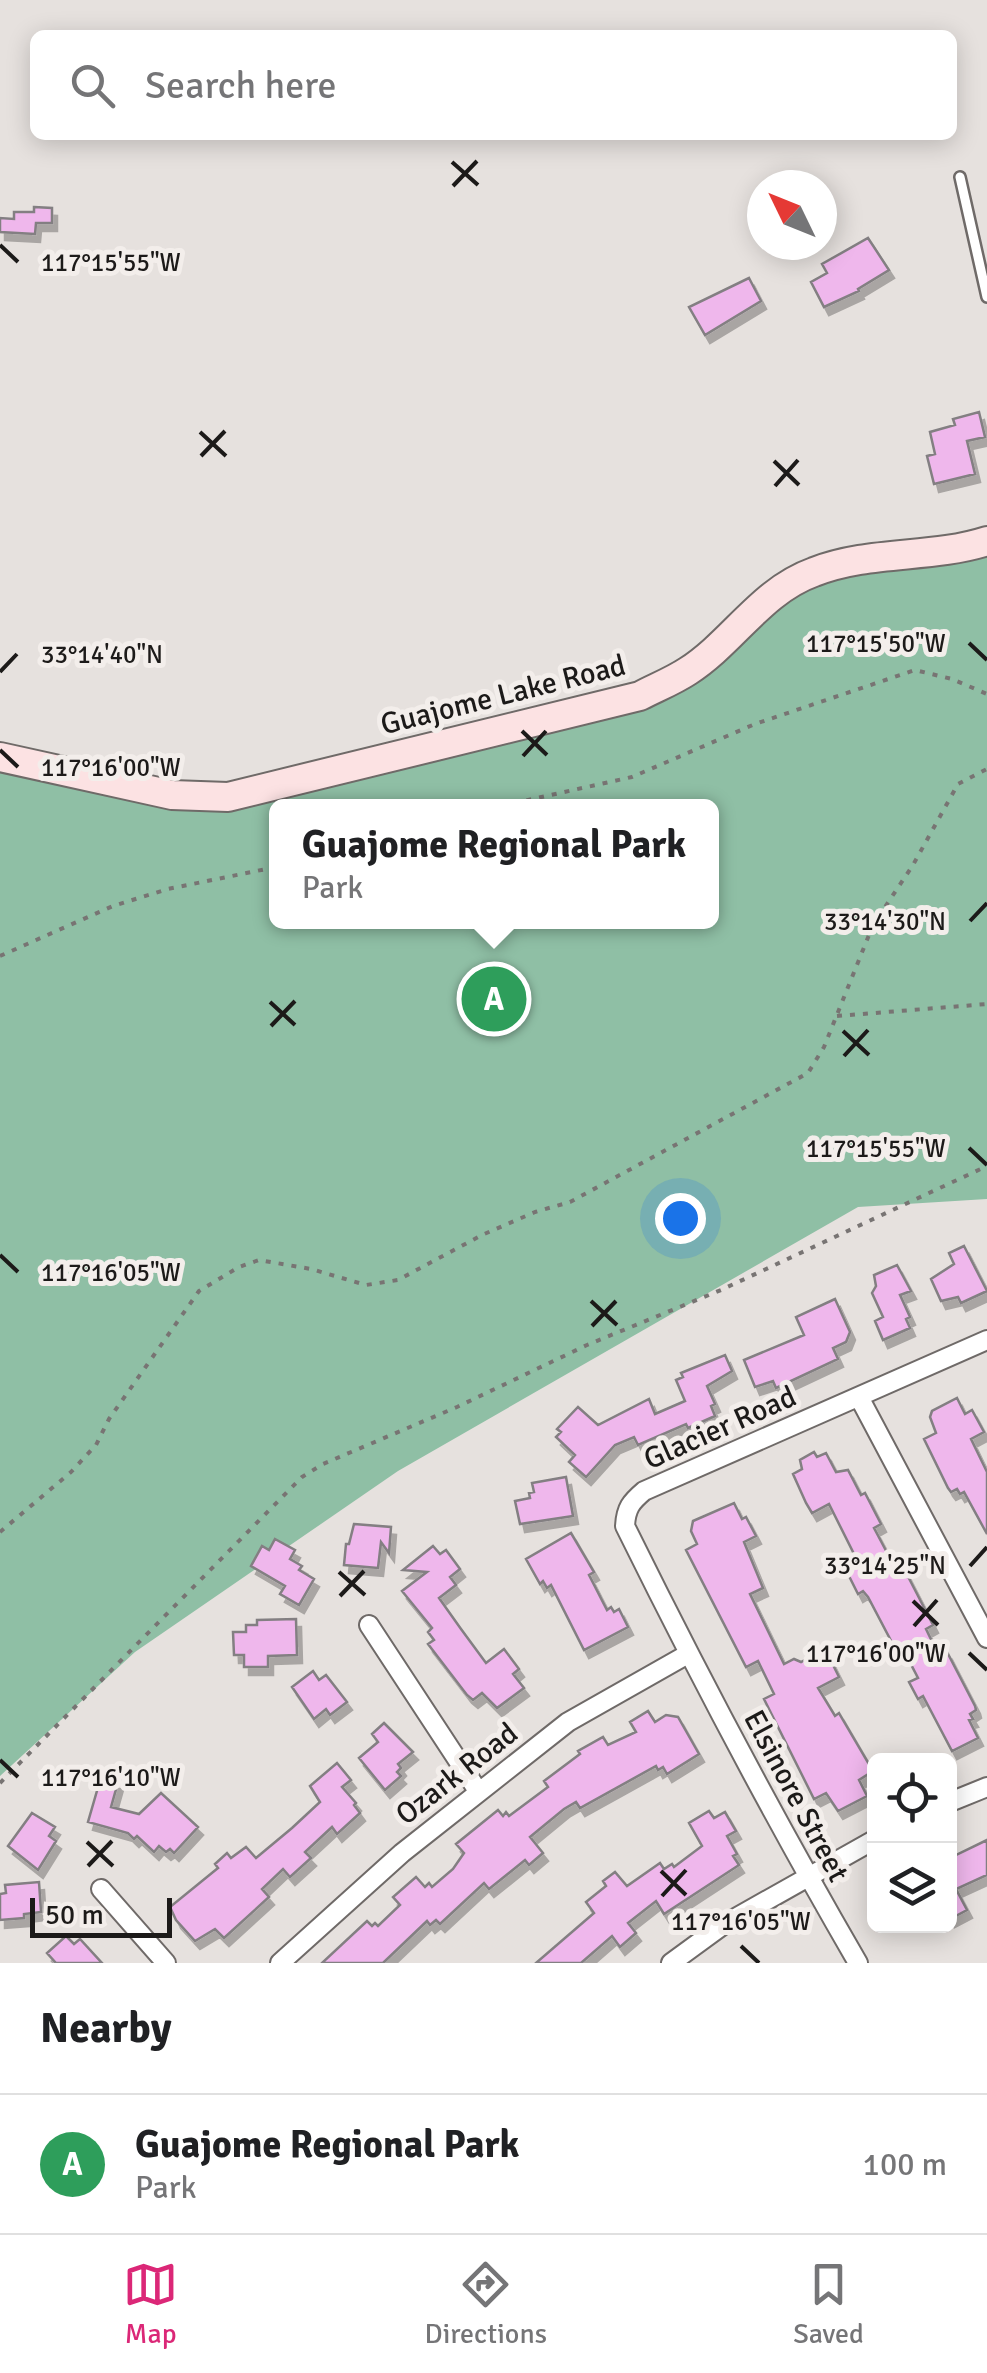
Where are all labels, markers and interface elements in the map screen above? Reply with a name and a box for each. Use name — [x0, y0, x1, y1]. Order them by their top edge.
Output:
search box — [30, 30, 957, 140]
icon: search — [65, 58, 120, 113]
text: Search here — [145, 62, 337, 109]
north arrow — [747, 170, 837, 260]
text: 117°15'55"W — [41, 247, 181, 278]
text: 117°15'50"W — [806, 628, 946, 659]
text: 33°14'40"N — [41, 639, 163, 670]
street label: Guajome Lake Road — [377, 647, 629, 743]
text: 117°16'00"W — [41, 752, 181, 783]
popup — [269, 799, 719, 929]
text: Guajome Regional Park — [302, 821, 686, 868]
text: Park — [302, 868, 363, 907]
text: 33°14'30"N — [824, 906, 946, 937]
pin: A — [462, 962, 526, 1036]
text: 117°15'55"W — [806, 1133, 946, 1164]
your location — [655, 1193, 706, 1244]
text: 117°16'05"W — [41, 1257, 181, 1288]
street label: Glacier Road — [638, 1378, 802, 1478]
text: 33°14'25"N — [824, 1550, 946, 1581]
text: 117°16'00"W — [806, 1638, 946, 1669]
street label: Elsinore Street — [735, 1704, 857, 1888]
street label: Ozark Road — [389, 1715, 525, 1833]
map controls — [867, 1753, 957, 1933]
button: locate — [867, 1753, 957, 1843]
text: 117°16'10"W — [41, 1762, 181, 1793]
button: layers — [867, 1843, 957, 1933]
scale bar — [30, 1893, 172, 1938]
text: 50 m — [45, 1898, 104, 1932]
text: 117°16'05"W — [671, 1906, 811, 1937]
text: Nearby — [40, 2003, 172, 2054]
text: Guajome Regional Park — [135, 2121, 520, 2168]
text: A — [62, 2145, 83, 2184]
text: 100 m — [863, 2145, 947, 2184]
text: Park — [135, 2168, 197, 2207]
tab: Map — [123, 2257, 178, 2351]
tab: Directions — [425, 2257, 547, 2351]
tab: Saved — [793, 2257, 864, 2351]

